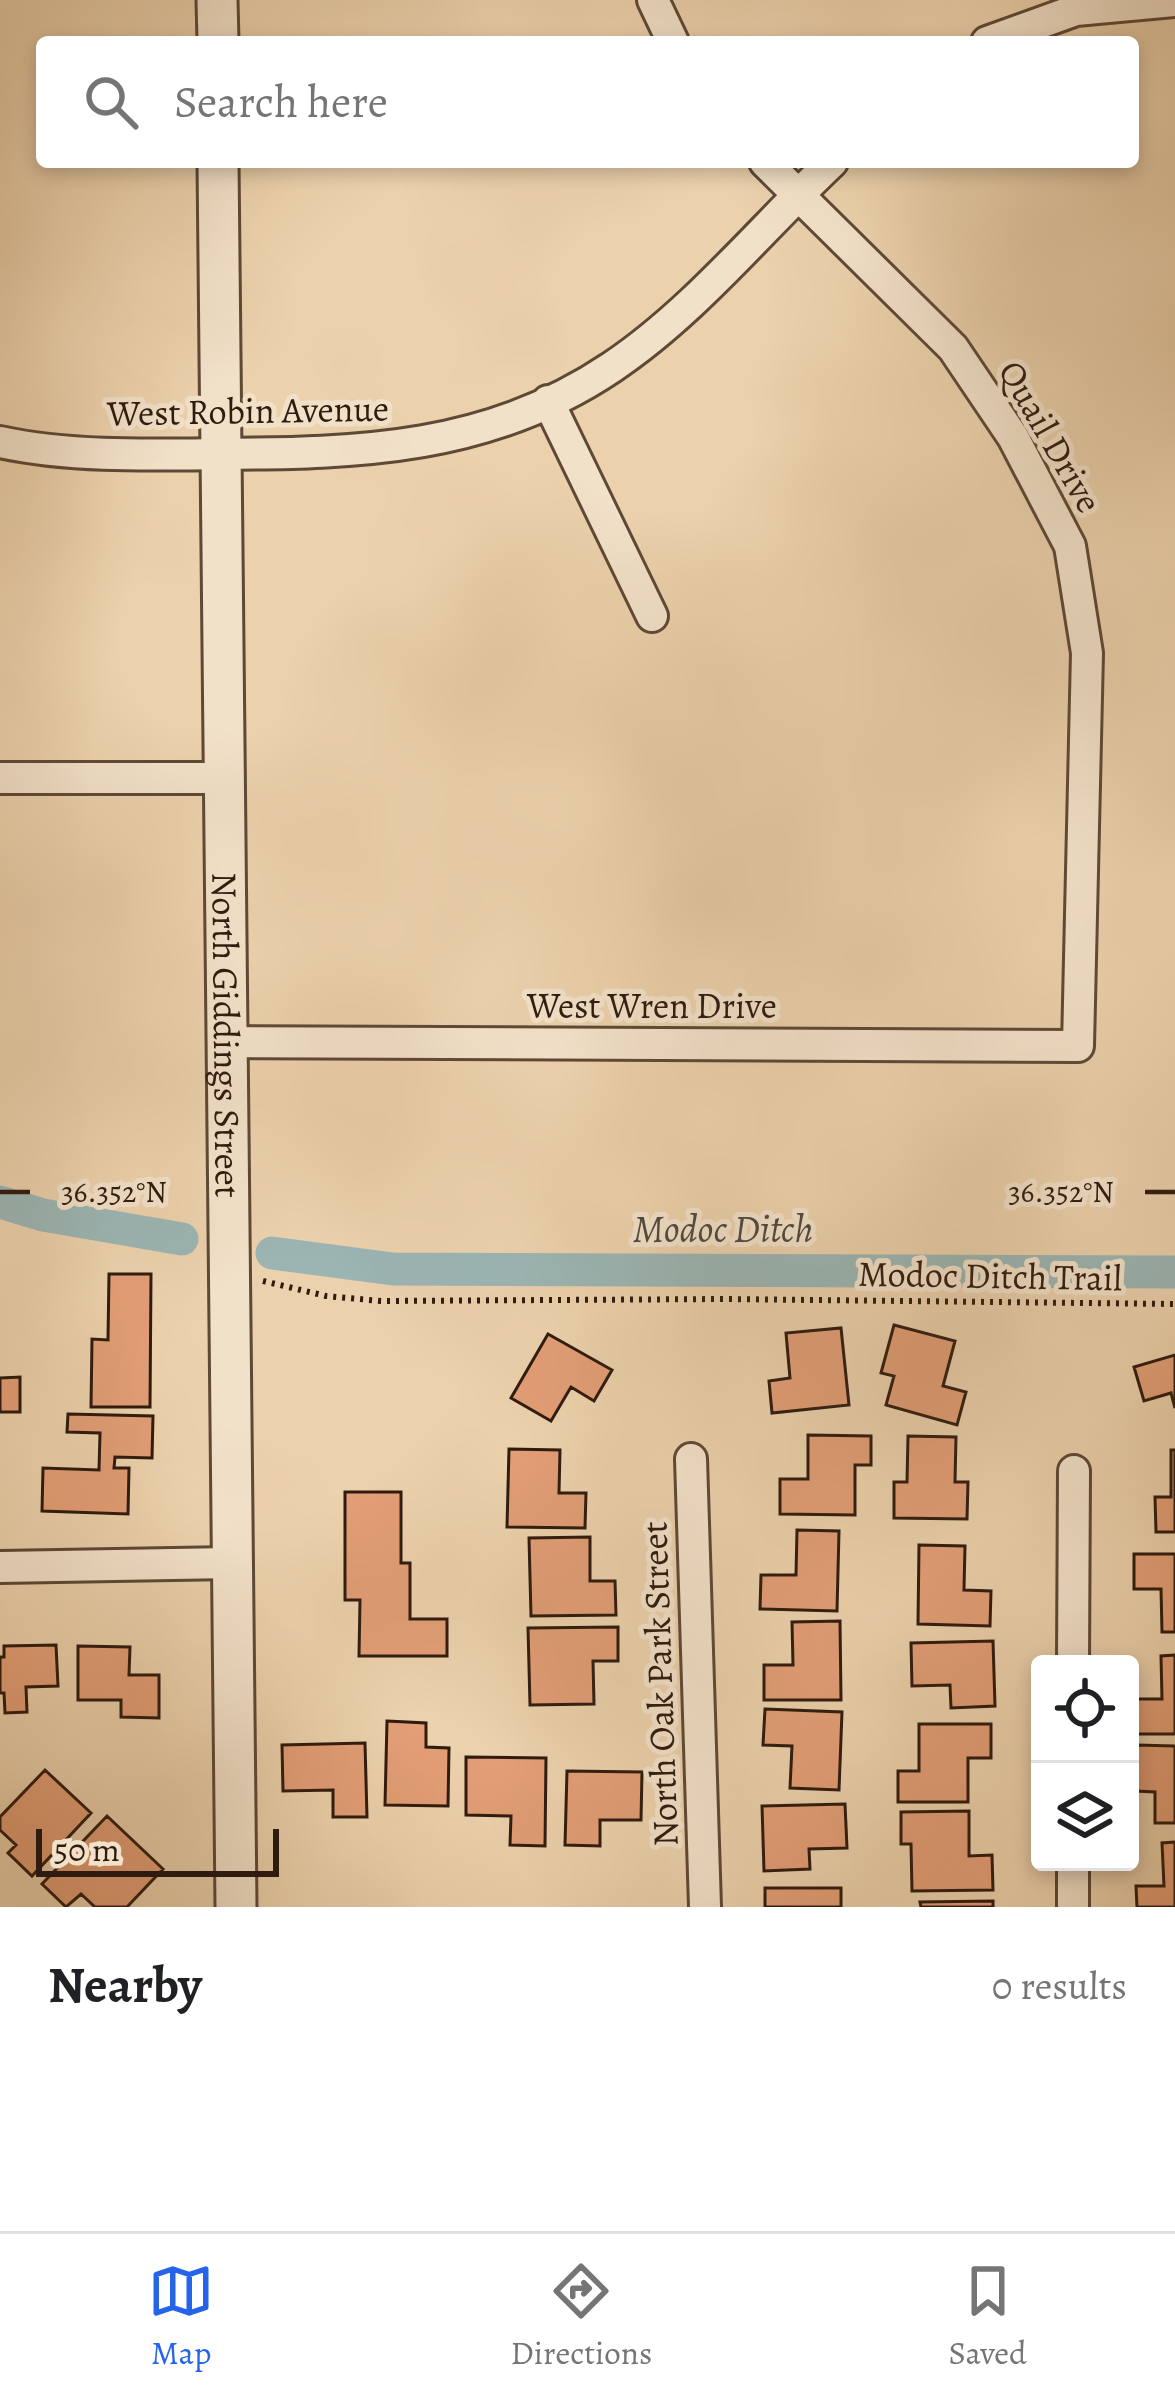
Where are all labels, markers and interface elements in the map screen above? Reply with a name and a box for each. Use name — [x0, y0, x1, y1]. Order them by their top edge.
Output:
search box — [36, 36, 1139, 168]
icon: search — [78, 69, 144, 135]
text: Search here — [174, 71, 388, 133]
street label: Quail Drive — [987, 351, 1114, 521]
street label: West Robin Avenue — [106, 384, 389, 437]
street label: North Giddings Street — [200, 872, 253, 1198]
street label: West Wren Drive — [526, 981, 777, 1030]
text: 36.352°N — [61, 1172, 167, 1212]
text: 36.352°N — [1008, 1172, 1114, 1212]
water label: Modoc Ditch — [633, 1202, 813, 1255]
street label: Modoc Ditch Trail — [858, 1249, 1123, 1302]
street label: North Oak Park Street — [629, 1521, 690, 1847]
map controls — [1031, 1655, 1139, 1871]
button: locate — [1031, 1655, 1139, 1763]
button: layers — [1031, 1763, 1139, 1871]
scale bar — [36, 1823, 279, 1876]
text: 50 m — [54, 1827, 120, 1872]
text: Nearby — [48, 1950, 202, 2020]
text: 0 results — [992, 1959, 1127, 2012]
tab: Map — [148, 2258, 214, 2375]
tab: Directions — [511, 2258, 652, 2375]
tab: Saved — [949, 2258, 1027, 2375]

